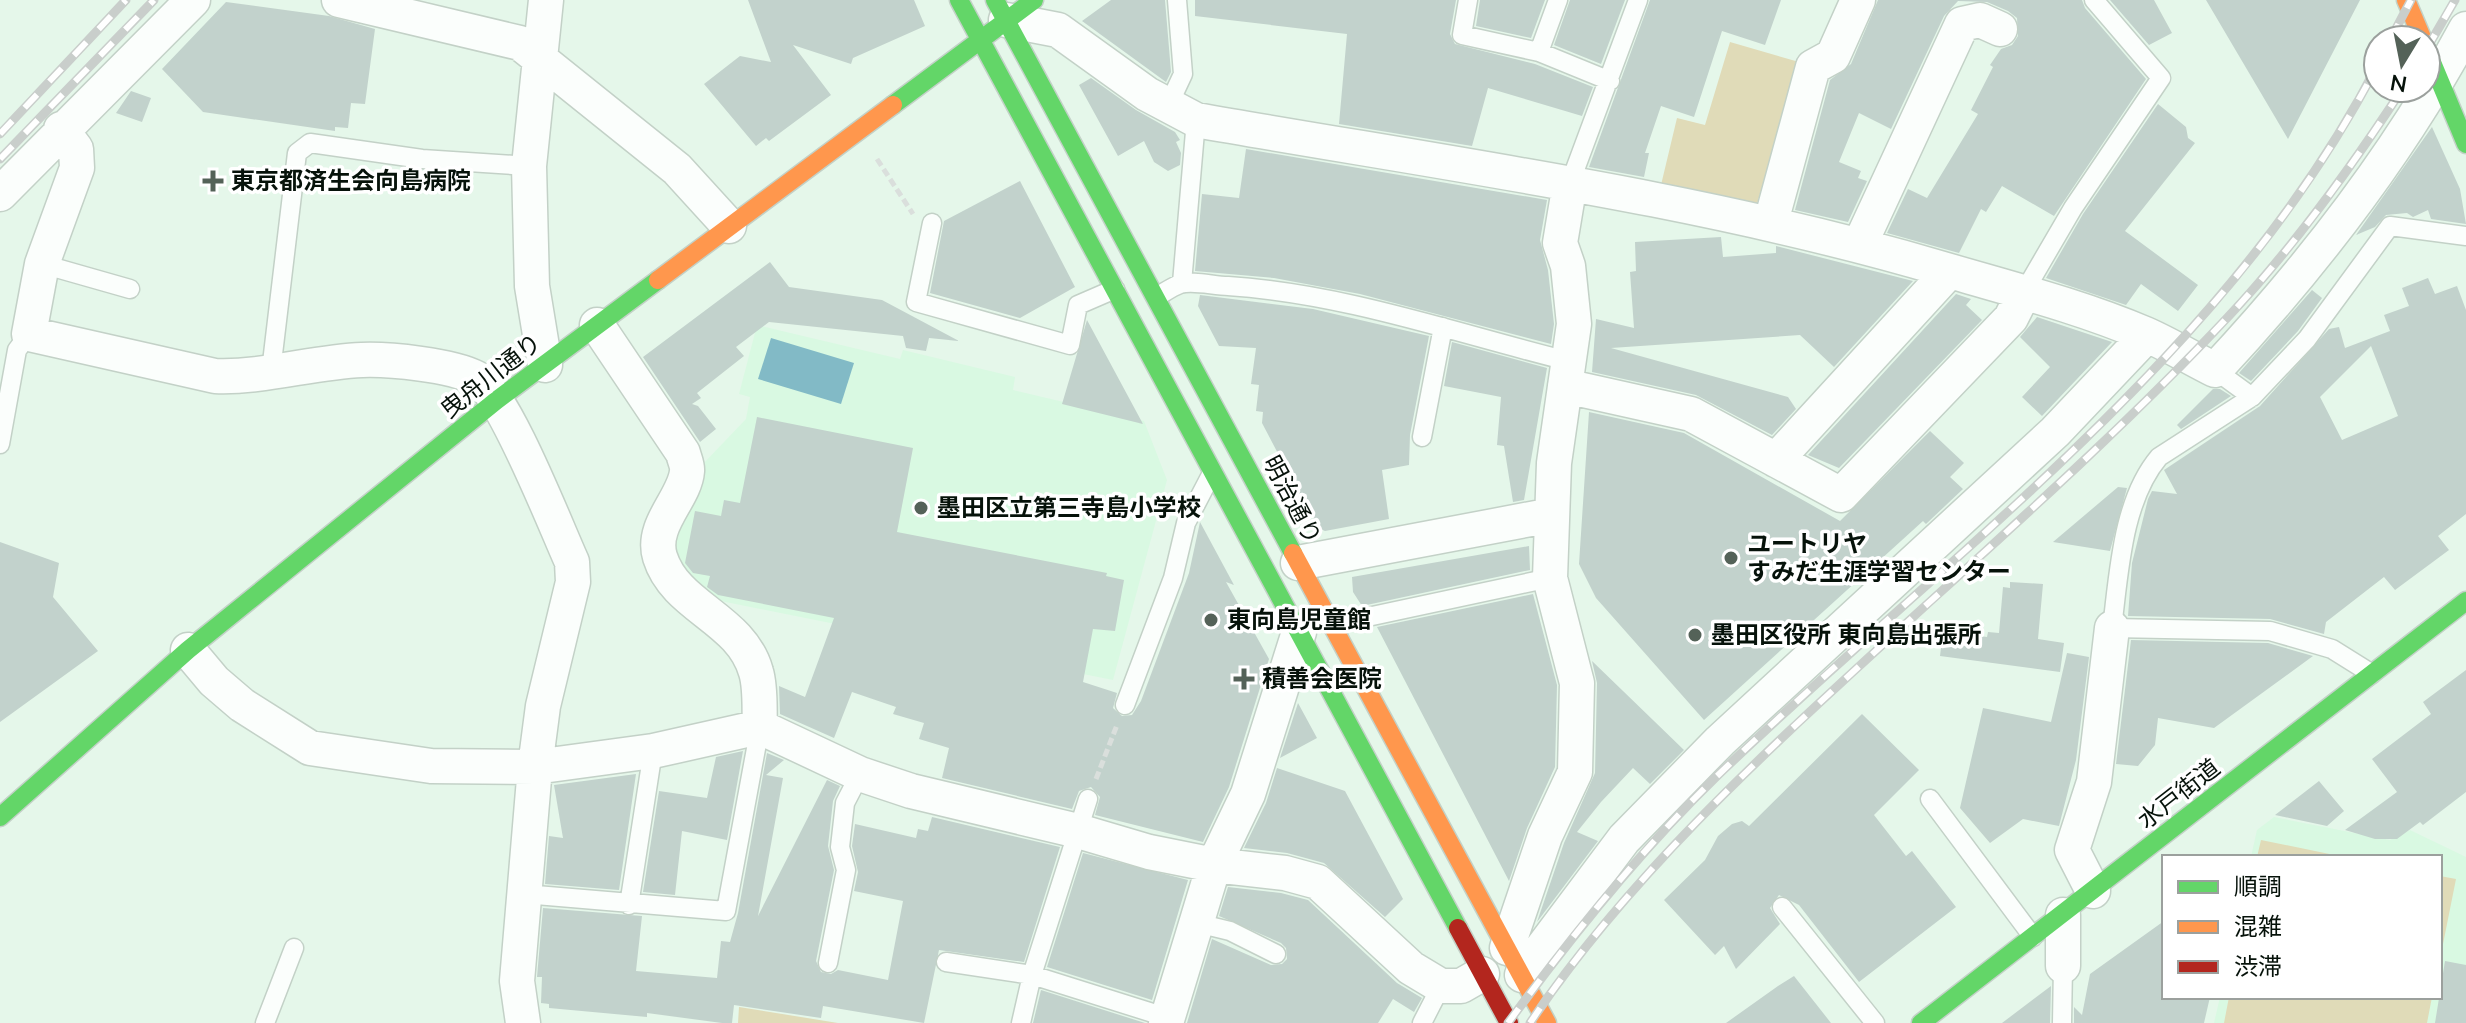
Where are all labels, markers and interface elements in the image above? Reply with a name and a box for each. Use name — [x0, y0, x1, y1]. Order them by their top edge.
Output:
north arrow — [2362, 24, 2442, 104]
text: N — [2388, 67, 2409, 99]
place label: 東京都済生会向島病院 — [231, 165, 471, 197]
marker: 東京都済生会向島病院 — [202, 170, 224, 192]
street label: 曳舟川通り — [434, 326, 548, 426]
street label: 明治通り — [1255, 450, 1329, 550]
place label: 墨田区立第三寺島小学校 — [937, 492, 1201, 524]
marker: 墨田区立第三寺島小学校 — [912, 499, 930, 517]
place label: ユートリヤ すみだ生涯学習センター — [1747, 528, 2011, 588]
marker: ユートリヤ すみだ生涯学習センター — [1722, 549, 1740, 567]
place label: 東向島児童館 — [1227, 604, 1371, 636]
marker: 東向島児童館 — [1202, 611, 1220, 629]
place label: 墨田区役所 東向島出張所 — [1711, 619, 1981, 651]
marker: 墨田区役所 東向島出張所 — [1686, 626, 1704, 644]
place label: 積善会医院 — [1262, 663, 1382, 695]
marker: 積善会医院 — [1233, 668, 1255, 690]
street label: 水戸街道 — [2131, 752, 2227, 836]
legend — [2162, 855, 2442, 999]
text: 順調 — [2234, 871, 2282, 903]
text: 混雑 — [2234, 911, 2282, 943]
text: 渋滞 — [2234, 951, 2282, 983]

